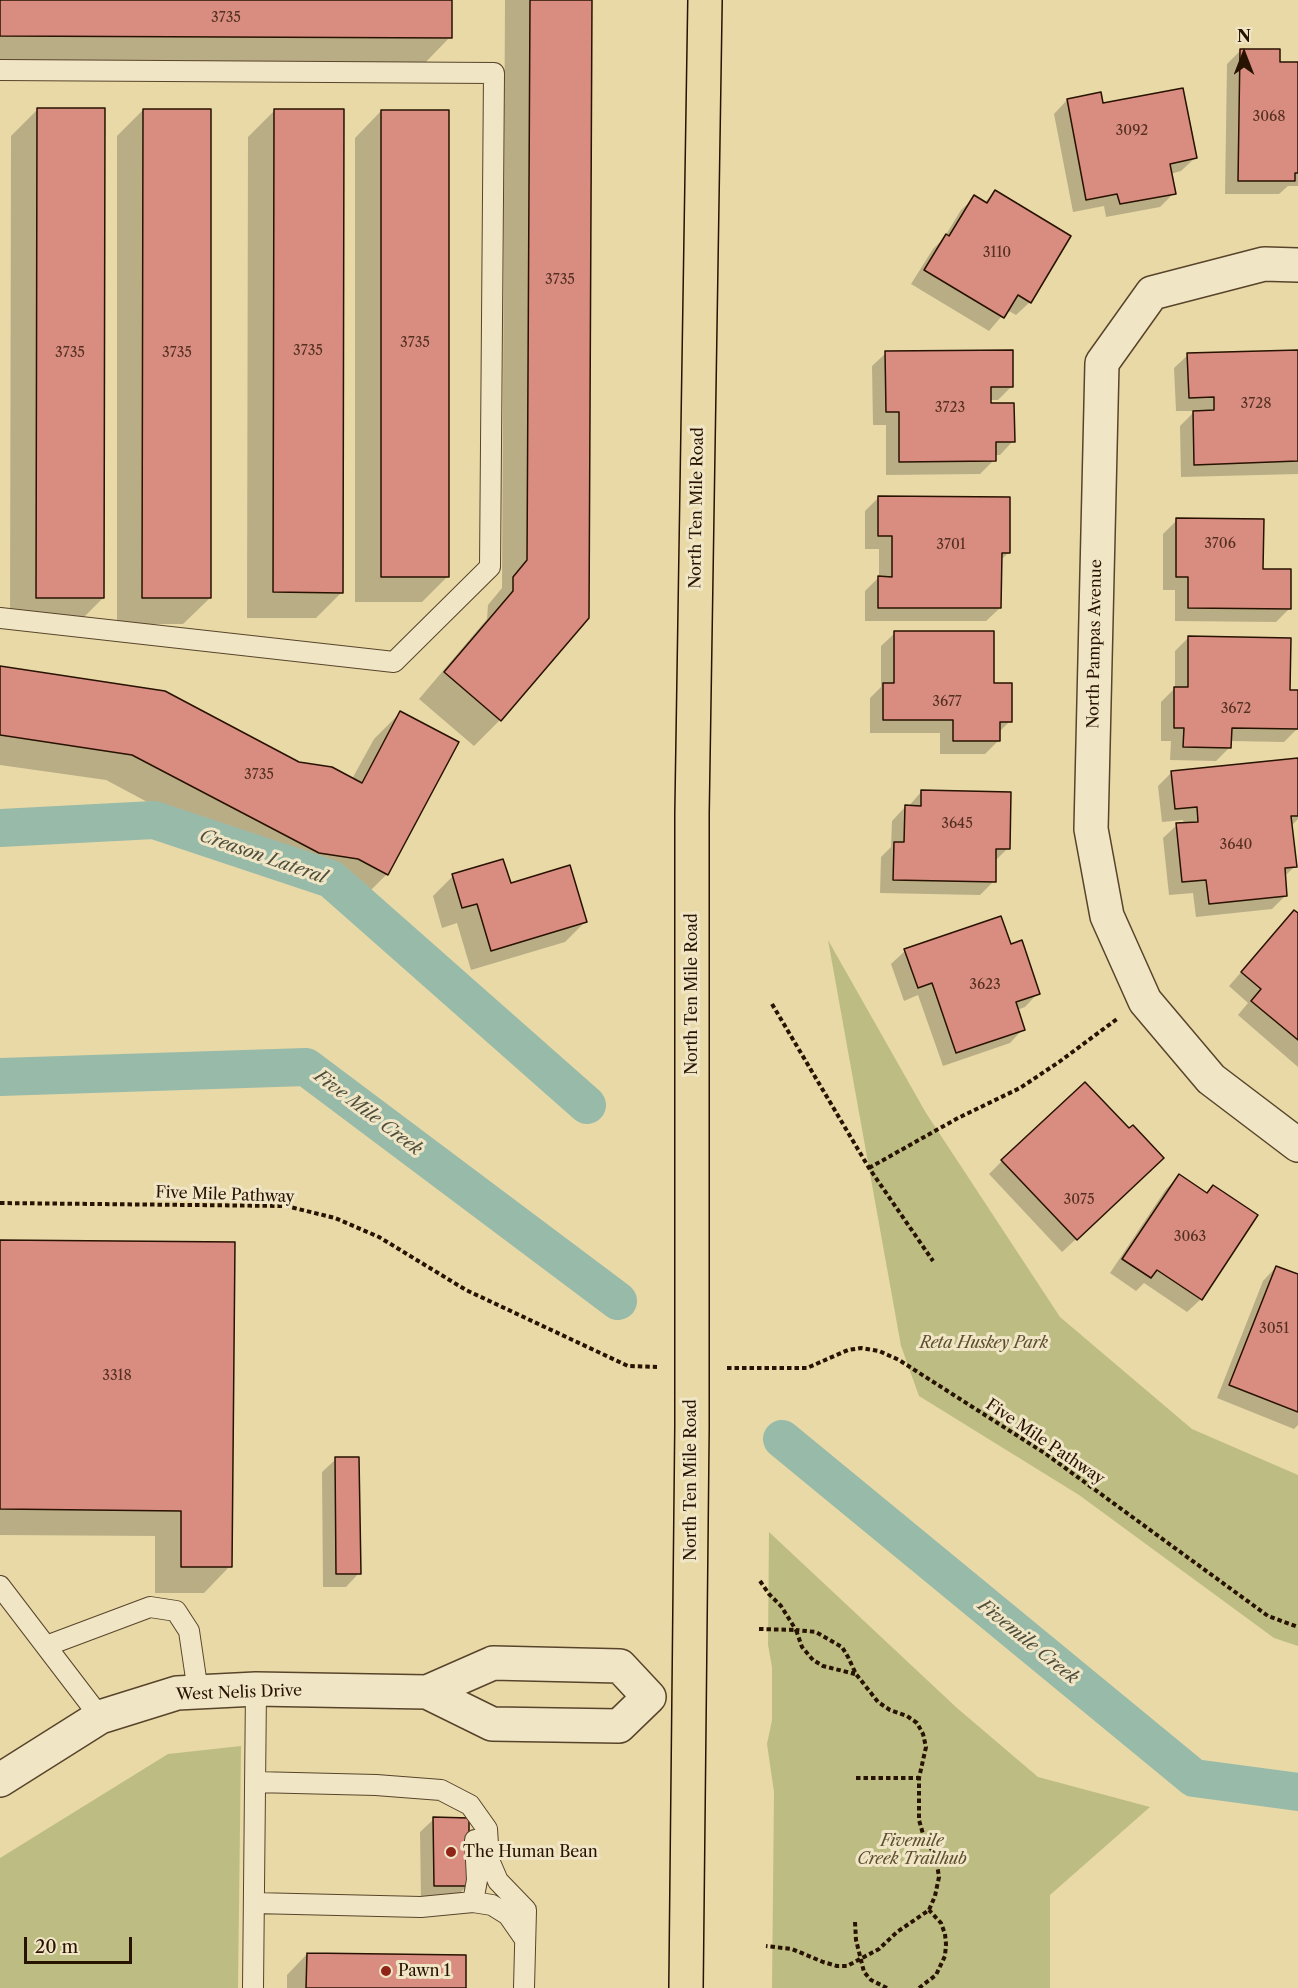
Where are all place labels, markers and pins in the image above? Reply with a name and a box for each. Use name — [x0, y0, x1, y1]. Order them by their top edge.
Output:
place label: The Human Bean — [463, 1842, 598, 1862]
marker: The Human Bean — [444, 1845, 458, 1859]
place label: Pawn 1 — [398, 1961, 451, 1981]
marker: Pawn 1 — [379, 1964, 393, 1978]

